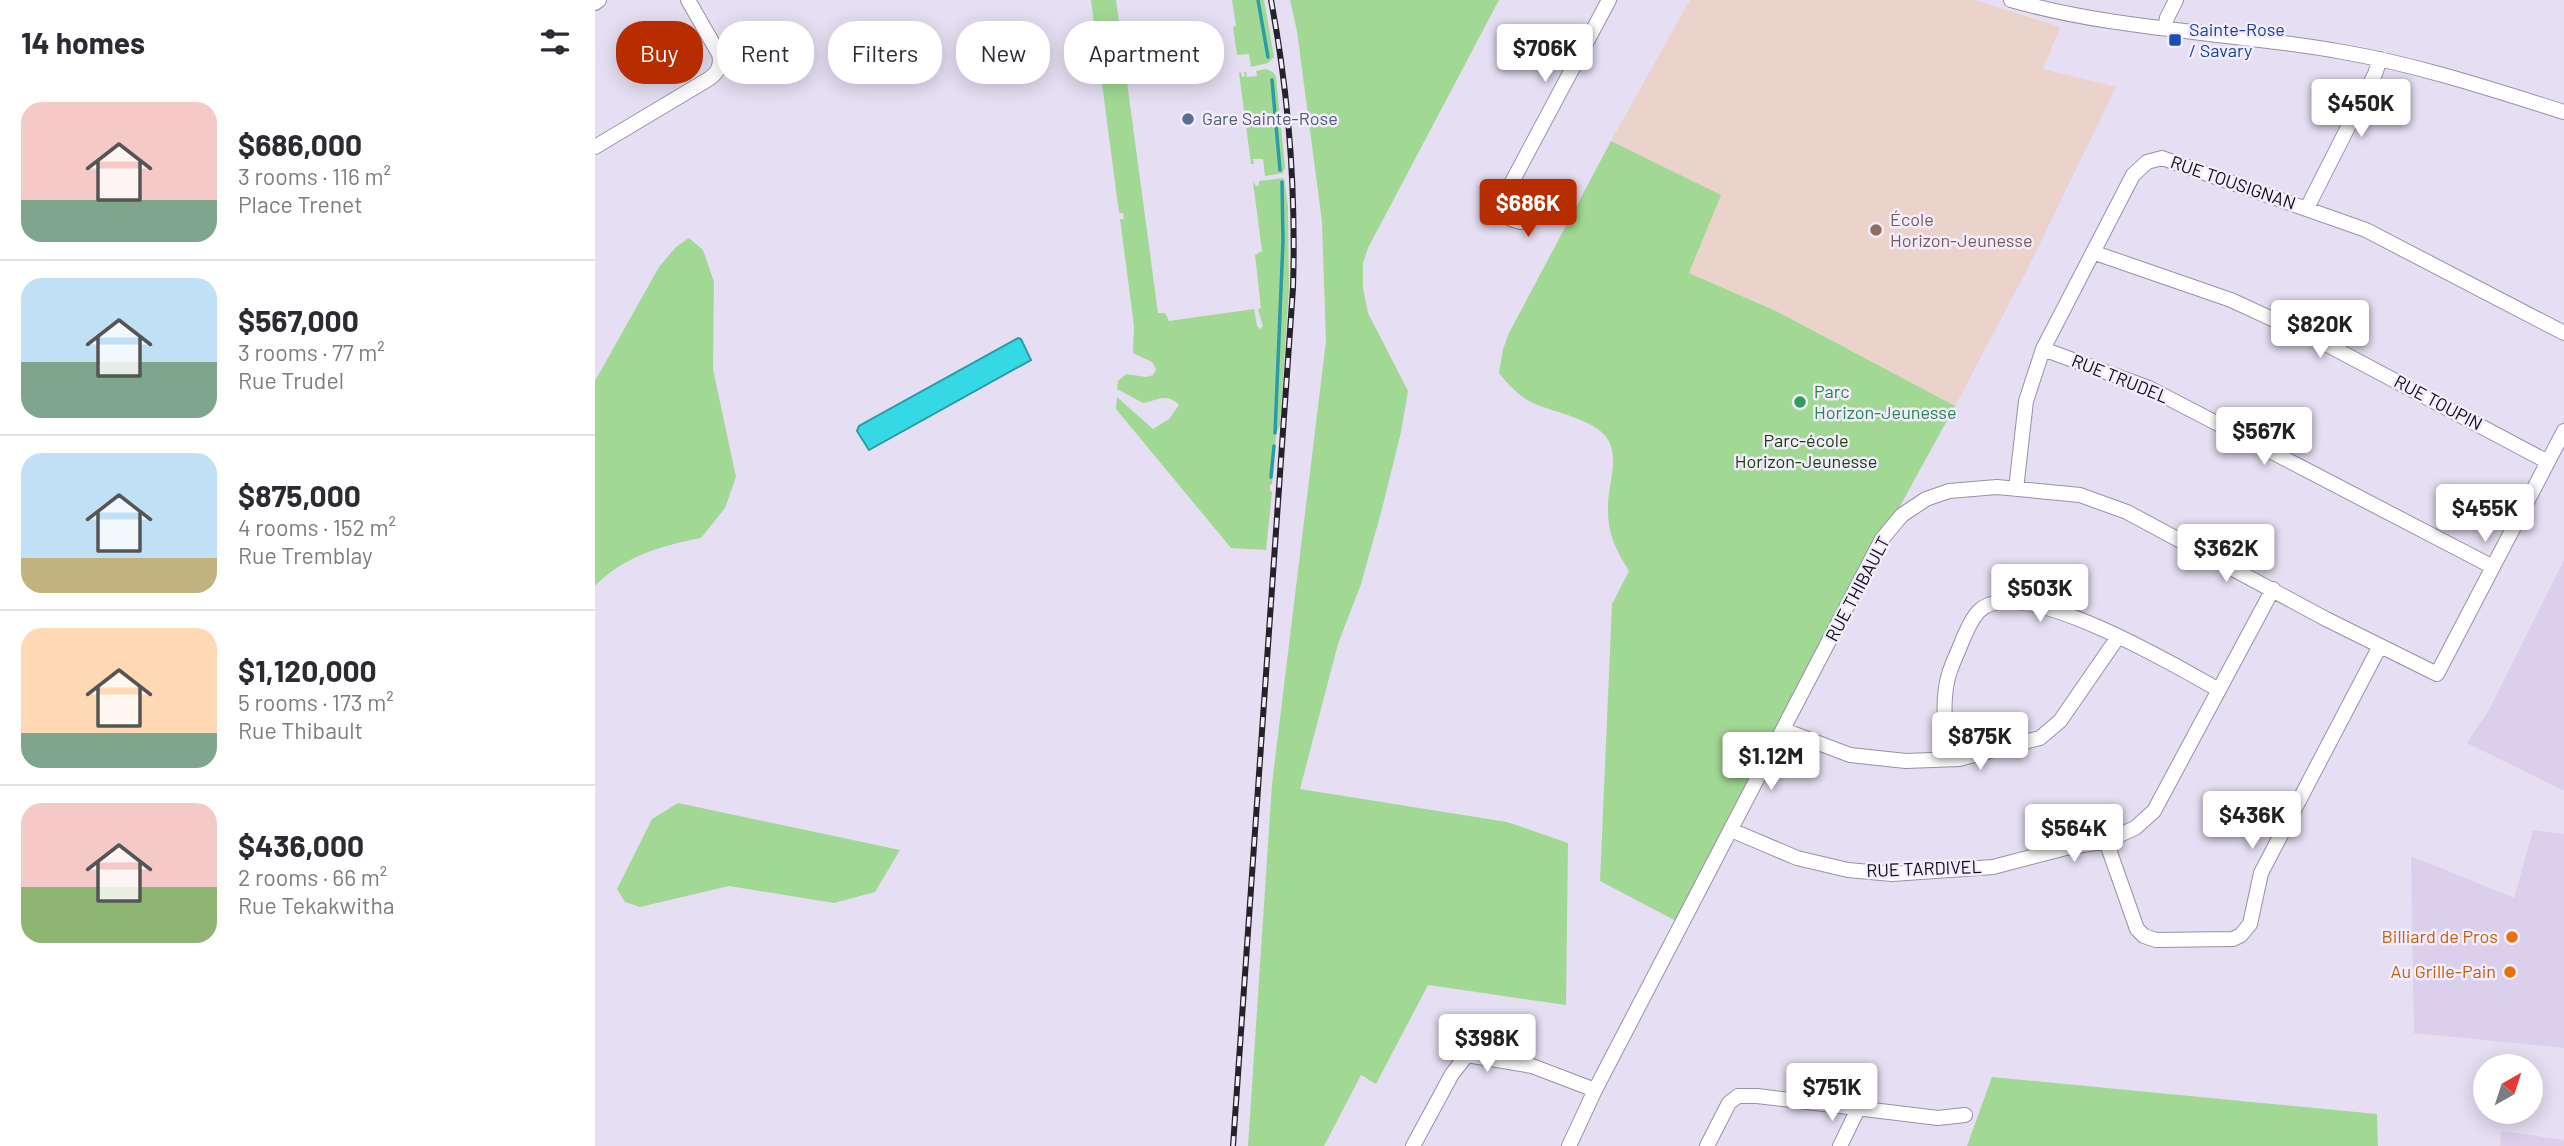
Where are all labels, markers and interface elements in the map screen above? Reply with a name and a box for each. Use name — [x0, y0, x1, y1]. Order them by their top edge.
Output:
place label: Sainte-Rose / Savary — [2189, 18, 2285, 61]
chip: Buy — [616, 21, 703, 84]
chip: Rent — [717, 21, 814, 84]
chip: Filters — [828, 21, 942, 84]
chip: New — [956, 21, 1050, 84]
chip: Apartment — [1064, 21, 1224, 84]
icon: filters — [536, 23, 574, 61]
text: 14 homes — [21, 24, 145, 60]
pin: $706K — [1496, 24, 1594, 84]
marker: Sainte-Rose / Savary — [2167, 32, 2183, 48]
text: $706K — [1513, 33, 1577, 61]
pin: $450K — [2312, 80, 2410, 139]
text: $450K — [2328, 88, 2394, 116]
place label: Gare Sainte-Rose — [1202, 107, 1338, 129]
marker: Gare Sainte-Rose — [1180, 111, 1196, 127]
text: $686,000 — [238, 126, 362, 162]
icon: home — [77, 130, 161, 214]
street label: RUE TOUSIGNAN — [2168, 150, 2299, 214]
text: 3 rooms · 116 m² — [238, 162, 391, 190]
pin: $686K — [1479, 180, 1577, 239]
text: $686K — [1496, 188, 1560, 216]
text: Place Trenet — [238, 190, 363, 218]
place label: École Horizon-Jeunesse — [1890, 208, 2033, 251]
marker: École Horizon-Jeunesse — [1868, 222, 1884, 238]
pin: $820K — [2271, 300, 2369, 360]
text: $567,000 — [238, 302, 359, 338]
icon: home — [77, 306, 161, 390]
text: $820K — [2287, 309, 2353, 337]
text: 3 rooms · 77 m² — [238, 338, 385, 366]
street label: RUE TRUDEL — [2069, 349, 2172, 407]
text: Rue Trudel — [238, 366, 344, 394]
street label: RUE TOUPIN — [2391, 370, 2486, 435]
place label: Parc Horizon-Jeunesse — [1814, 380, 1957, 423]
marker: Parc Horizon-Jeunesse — [1792, 394, 1808, 410]
pin: $567K — [2215, 407, 2313, 467]
text: $567K — [2232, 416, 2296, 444]
park label: Parc-école Horizon-Jeunesse — [1735, 429, 1877, 472]
text: $875,000 — [238, 477, 361, 513]
icon: home — [77, 481, 161, 565]
pin: $455K — [2436, 484, 2534, 544]
text: $455K — [2452, 493, 2518, 521]
text: 4 rooms · 152 m² — [238, 513, 396, 541]
pin: $362K — [2177, 524, 2275, 584]
street label: RUE THIBAULT — [1820, 532, 1894, 645]
text: $362K — [2193, 533, 2259, 561]
text: Rue Tremblay — [238, 541, 373, 569]
pin: $503K — [1991, 564, 2089, 624]
text: $503K — [2007, 573, 2073, 601]
text: $1,120,000 — [238, 652, 377, 688]
icon: home — [77, 656, 161, 740]
text: 5 rooms · 173 m² — [238, 688, 394, 716]
pin: $875K — [1931, 712, 2029, 772]
text: Rue Thibault — [238, 716, 363, 744]
text: $875K — [1948, 721, 2012, 749]
pin: $1.12M — [1714, 732, 1828, 792]
text: $1.12M — [1739, 741, 1803, 769]
pin: $436K — [2203, 792, 2301, 851]
text: $436K — [2219, 800, 2285, 828]
pin: $564K — [2025, 804, 2123, 864]
text: $564K — [2041, 813, 2107, 841]
text: $436,000 — [238, 827, 364, 863]
icon: home — [77, 831, 161, 915]
street label: RUE TARDIVEL — [1866, 855, 1982, 881]
text: 2 rooms · 66 m² — [238, 863, 387, 891]
text: Rue Tekakwitha — [238, 891, 395, 919]
place label: Billiard de Pros — [2382, 925, 2498, 947]
marker: Billiard de Pros — [2504, 929, 2520, 945]
place label: Au Grille-Pain — [2391, 960, 2496, 982]
marker: Au Grille-Pain — [2502, 964, 2518, 980]
pin: $398K — [1438, 1014, 1536, 1074]
text: $398K — [1455, 1023, 1519, 1051]
north arrow — [2473, 1054, 2543, 1124]
map controls — [2473, 1054, 2543, 1124]
pin: $751K — [1783, 1064, 1881, 1123]
text: $751K — [1802, 1072, 1862, 1100]

